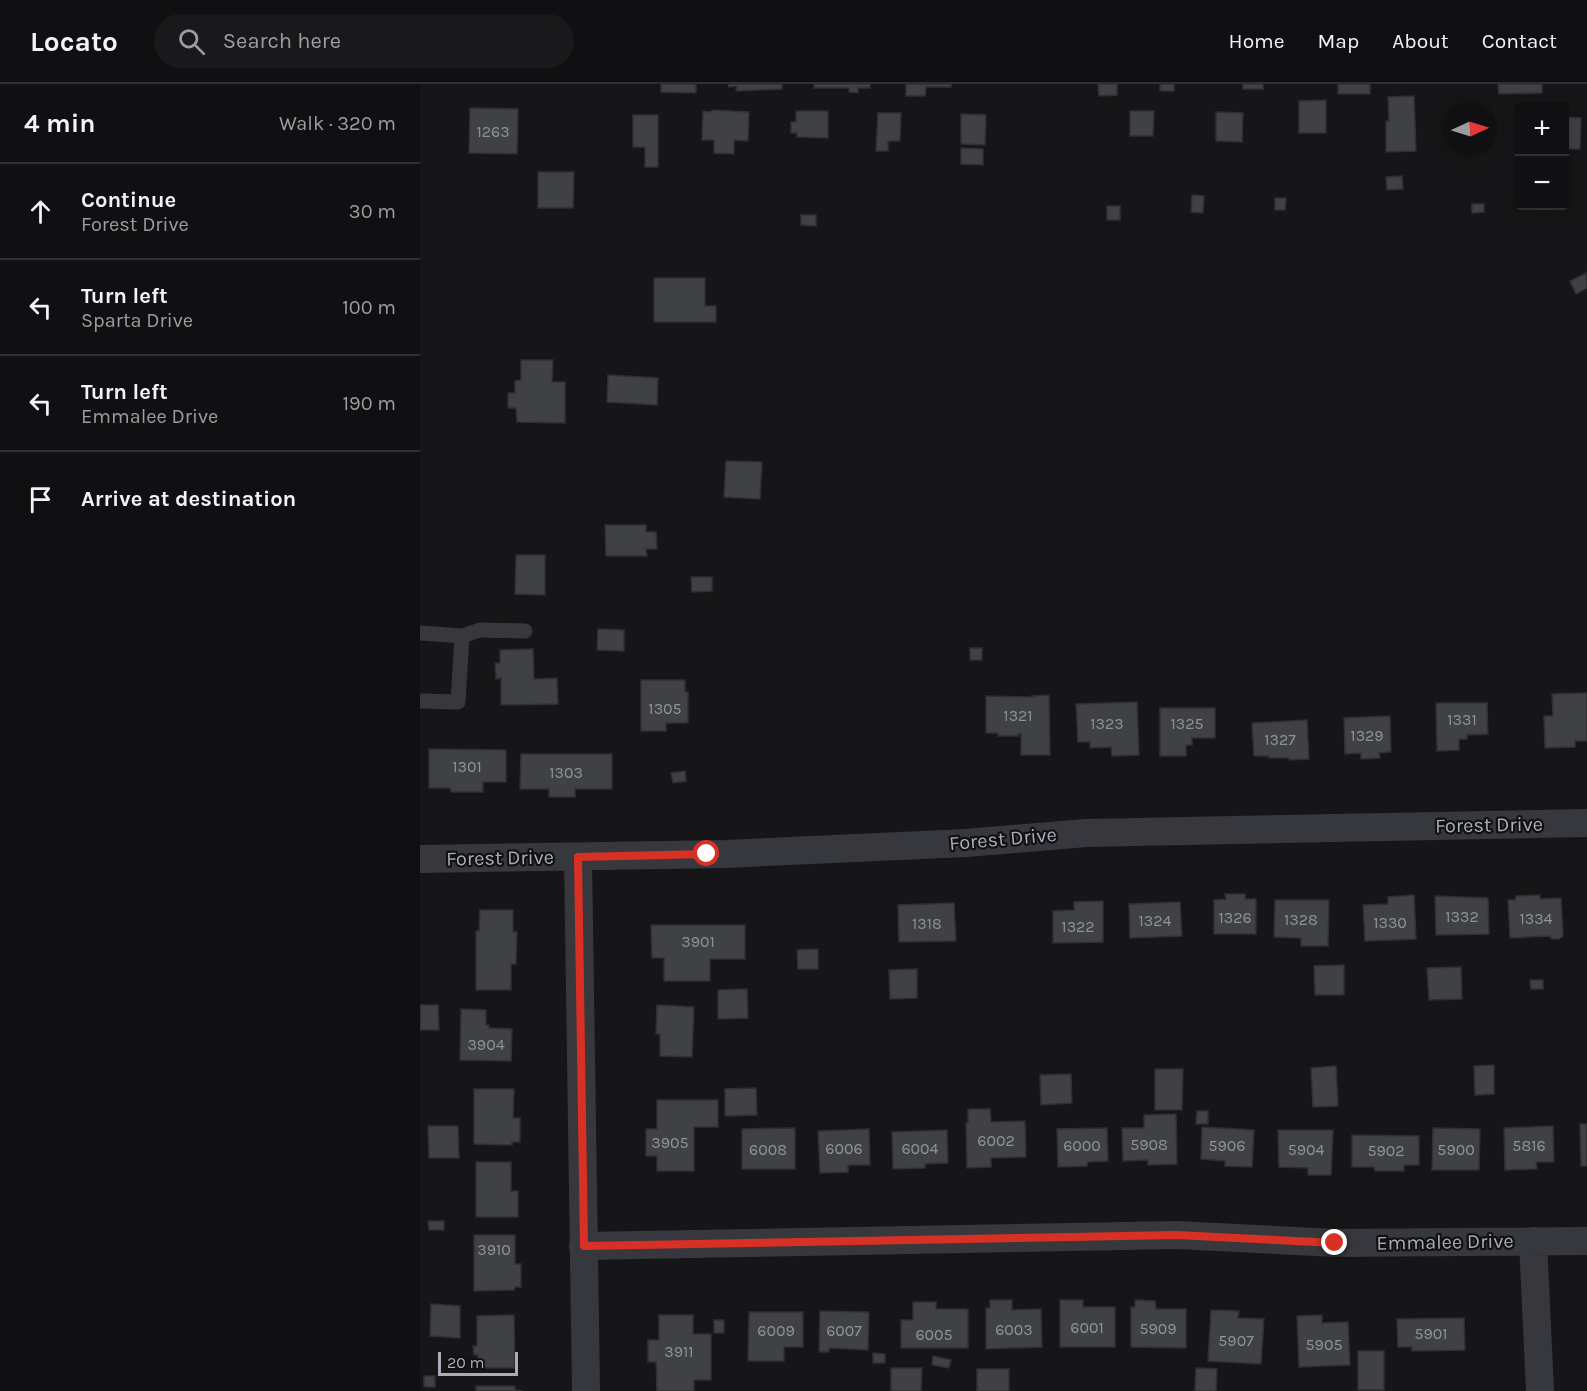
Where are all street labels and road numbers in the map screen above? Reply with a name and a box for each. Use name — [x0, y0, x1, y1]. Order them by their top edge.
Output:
street label: Forest Drive — [1435, 813, 1543, 837]
street label: Forest Drive — [948, 823, 1058, 855]
street label: Forest Drive — [446, 846, 554, 870]
street label: Emmalee Drive — [1376, 1229, 1514, 1255]

